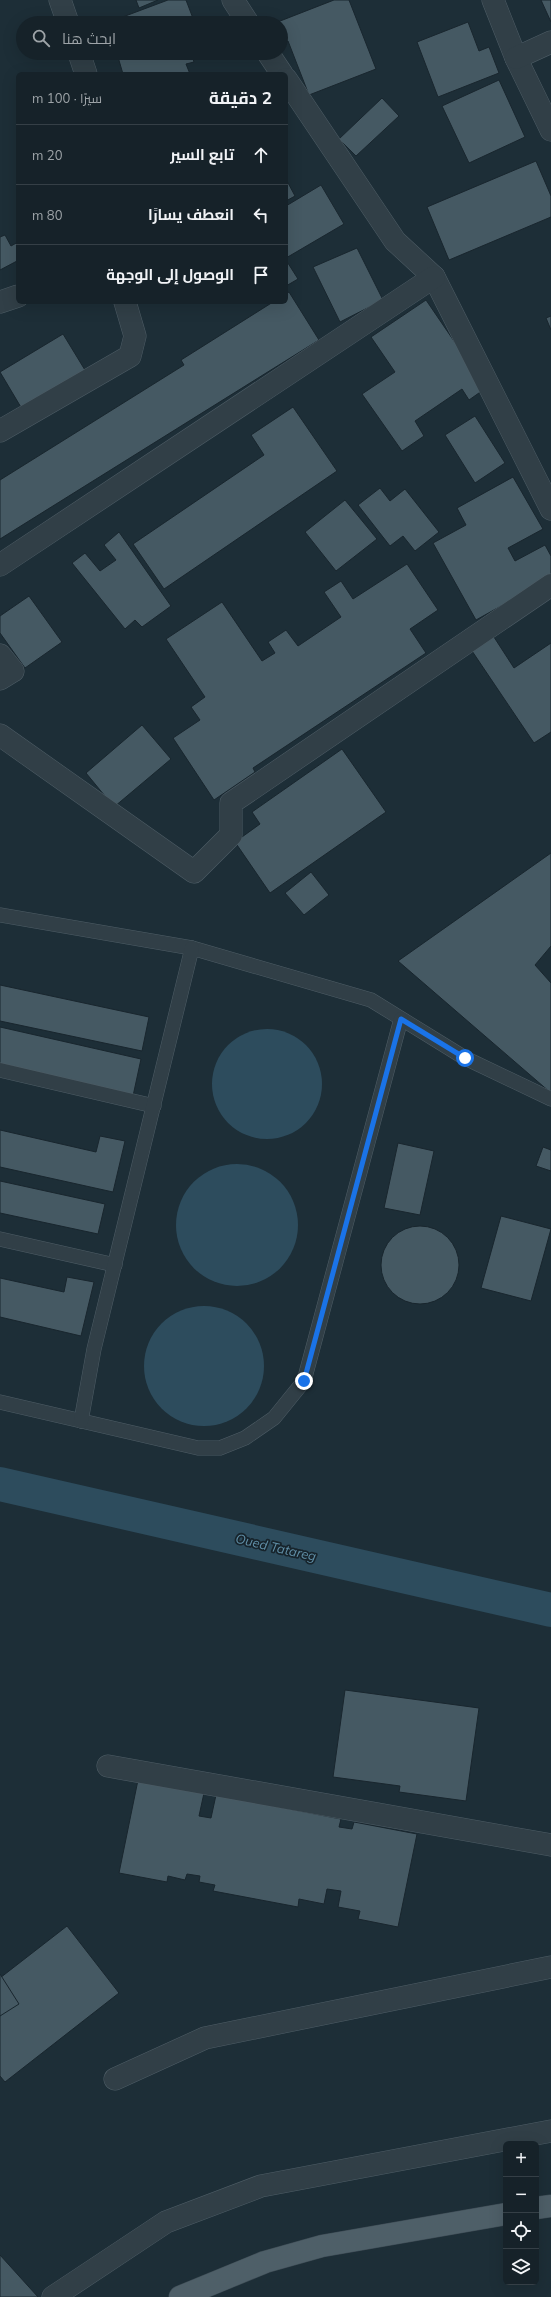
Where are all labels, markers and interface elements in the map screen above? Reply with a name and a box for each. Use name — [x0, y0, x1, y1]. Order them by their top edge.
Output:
search box — [16, 16, 288, 60]
icon: search — [30, 27, 52, 49]
text: ابحث هنا — [62, 29, 116, 48]
text: 2 دقيقة — [209, 87, 272, 108]
text: سيرًا · 100 m — [32, 90, 102, 106]
icon: ahead — [250, 144, 272, 166]
text: تابع السير — [170, 145, 234, 164]
text: 20 m — [32, 147, 62, 163]
icon: left — [250, 204, 272, 226]
text: انعطف يسارًا — [148, 205, 234, 224]
text: 80 m — [32, 207, 62, 223]
icon: arrive — [250, 264, 272, 286]
text: الوصول إلى الوجهة — [106, 265, 234, 284]
route start — [456, 1049, 474, 1067]
route end — [295, 1372, 313, 1390]
water label: Oued Tatareg — [234, 1530, 318, 1564]
map controls — [503, 2141, 539, 2285]
button: + — [503, 2141, 539, 2177]
button: − — [503, 2177, 539, 2213]
button: locate — [503, 2213, 539, 2249]
button: layers — [503, 2249, 539, 2285]

